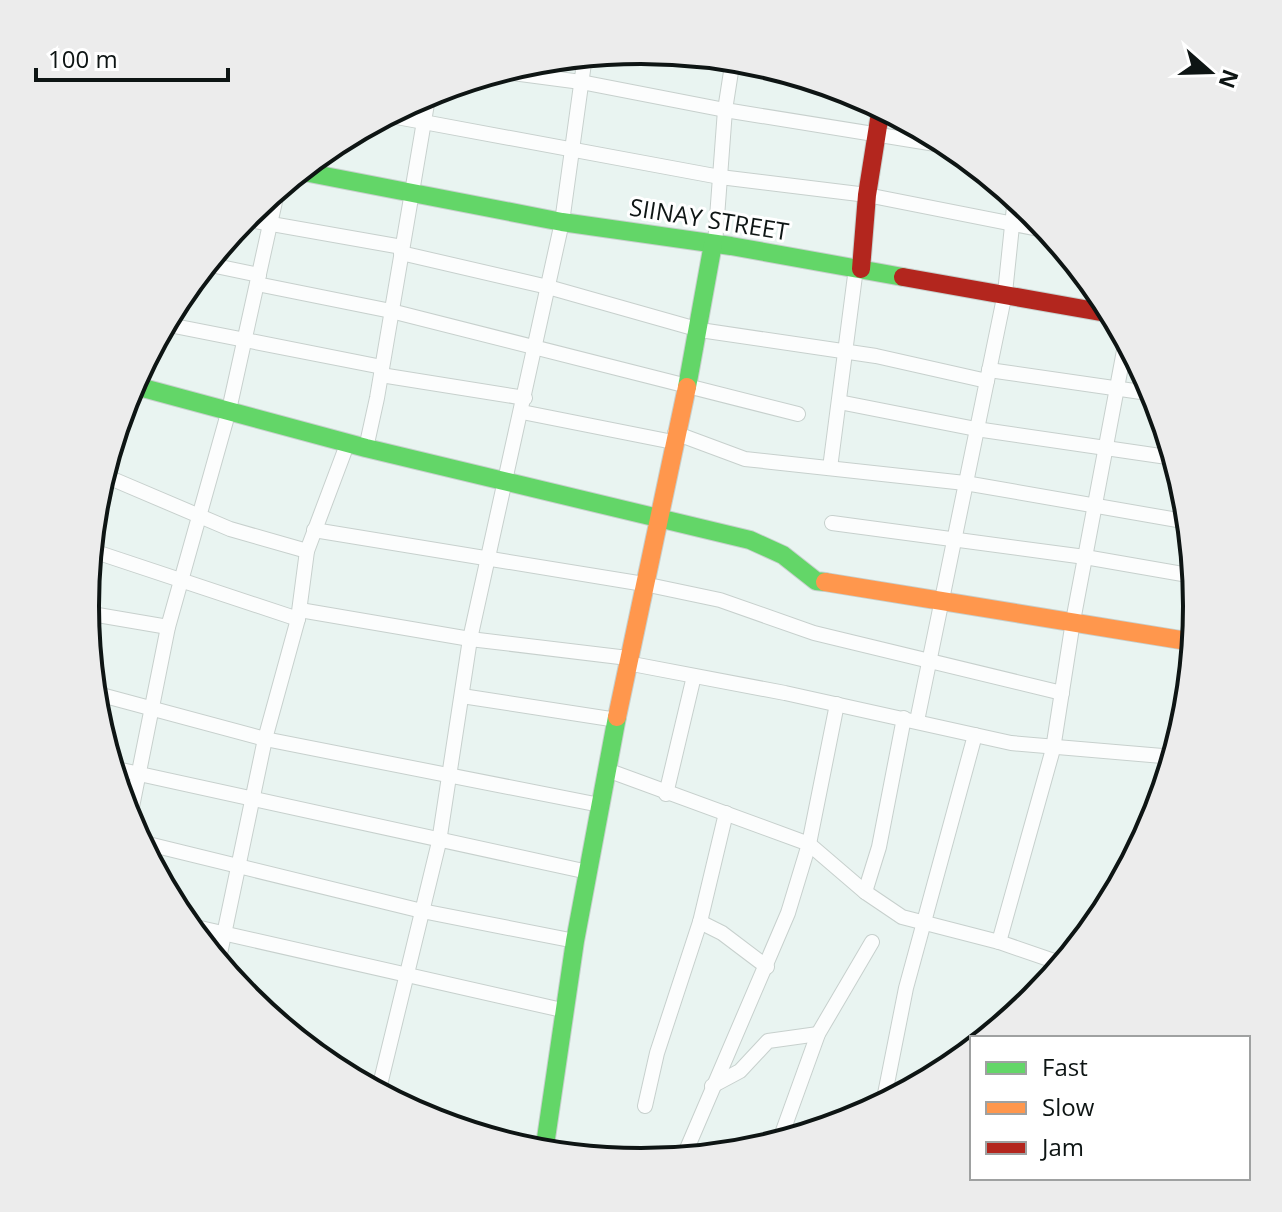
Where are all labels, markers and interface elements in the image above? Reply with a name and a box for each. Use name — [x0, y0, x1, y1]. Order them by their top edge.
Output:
scale bar — [36, 32, 228, 82]
north arrow — [1170, 32, 1250, 112]
text: 100 m — [48, 42, 118, 75]
text: N — [1213, 66, 1247, 93]
street label: SIINAY STREET — [627, 190, 791, 247]
legend — [970, 1036, 1250, 1180]
text: Fast — [1042, 1050, 1088, 1083]
text: Slow — [1042, 1090, 1095, 1123]
text: Jam — [1040, 1130, 1084, 1163]

